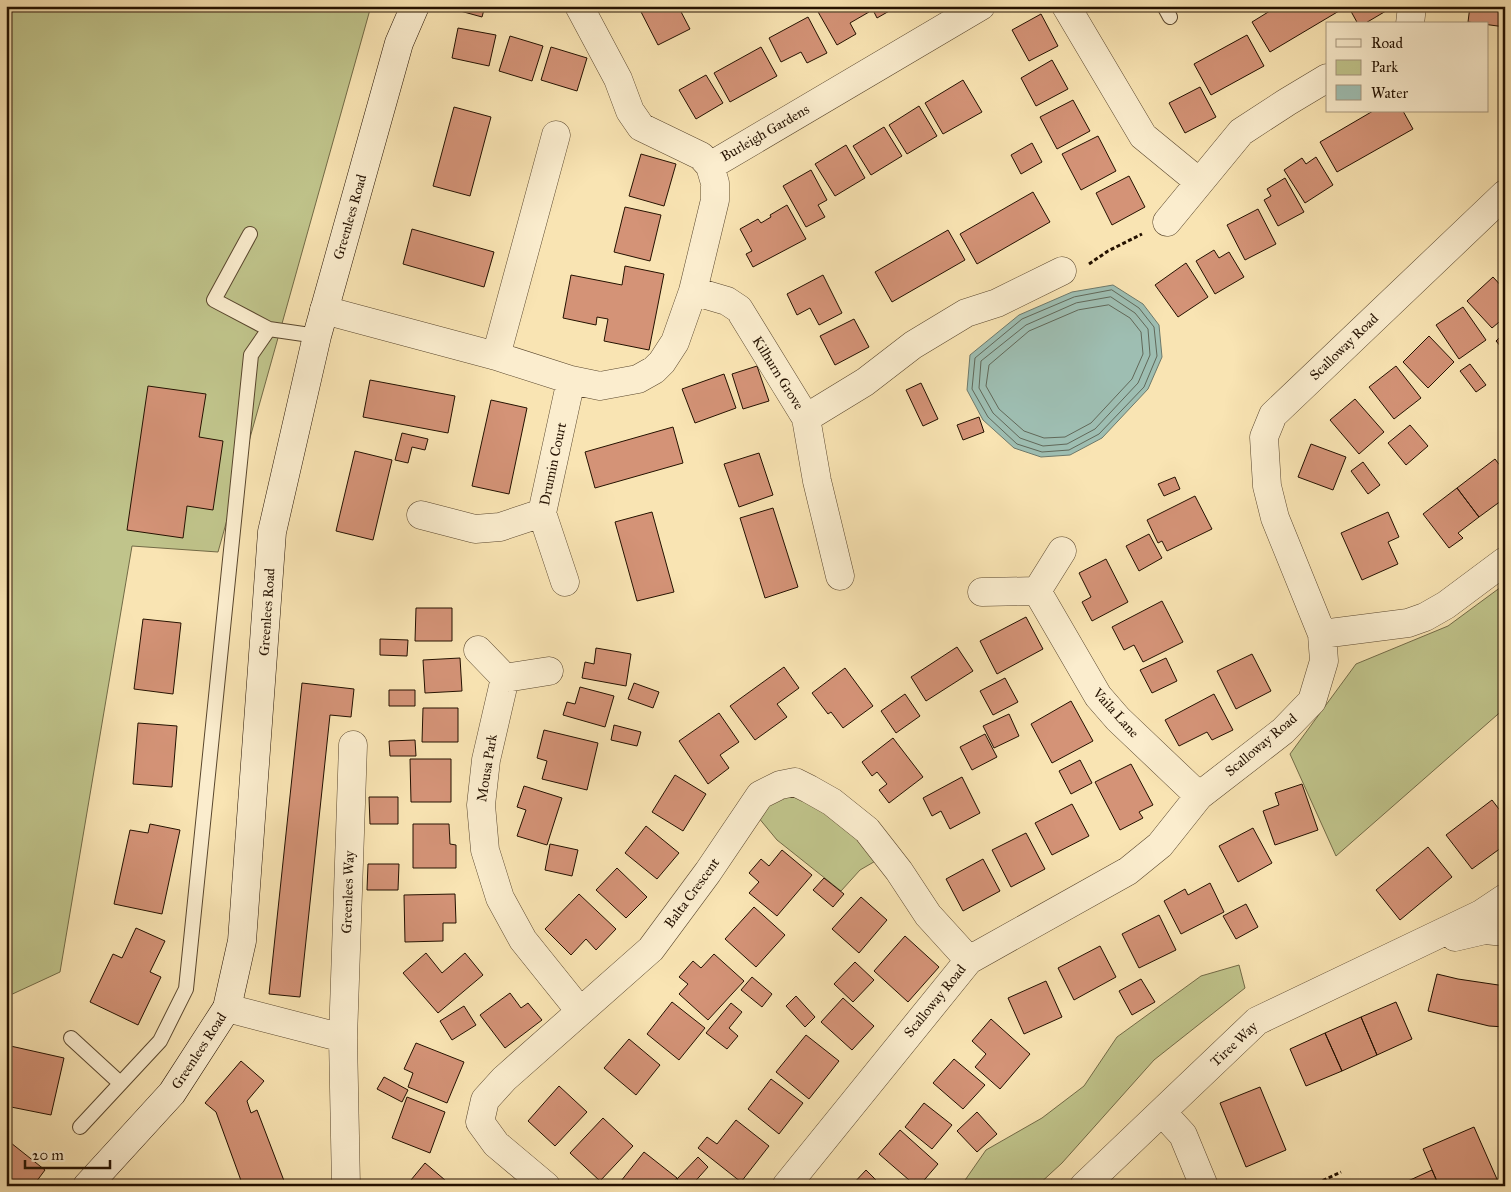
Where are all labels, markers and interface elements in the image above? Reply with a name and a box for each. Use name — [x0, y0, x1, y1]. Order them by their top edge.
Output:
legend — [1326, 22, 1488, 112]
text: Road — [1371, 34, 1403, 52]
text: Park — [1371, 58, 1398, 76]
text: Water — [1371, 84, 1408, 102]
street label: Burleigh Gardens — [718, 101, 812, 165]
street label: Greenlees Road — [330, 172, 370, 262]
street label: Scalloway Road — [1306, 310, 1382, 384]
street label: Kilhurn Grove — [749, 333, 807, 413]
street label: Drumin Court — [536, 421, 570, 507]
street label: Greenlees Road — [255, 568, 279, 656]
street label: Vaila Lane — [1089, 684, 1143, 741]
street label: Scalloway Road — [1222, 710, 1300, 780]
street label: Mousa Park — [473, 732, 501, 803]
street label: Greenlees Way — [338, 850, 358, 934]
street label: Balta Crescent — [661, 855, 723, 931]
street label: Scalloway Road — [900, 961, 970, 1041]
street label: Greenlees Road — [168, 1009, 230, 1093]
street label: Tiree Way — [1207, 1018, 1261, 1070]
scale bar — [25, 1137, 110, 1169]
text: 20 m — [32, 1146, 64, 1164]

